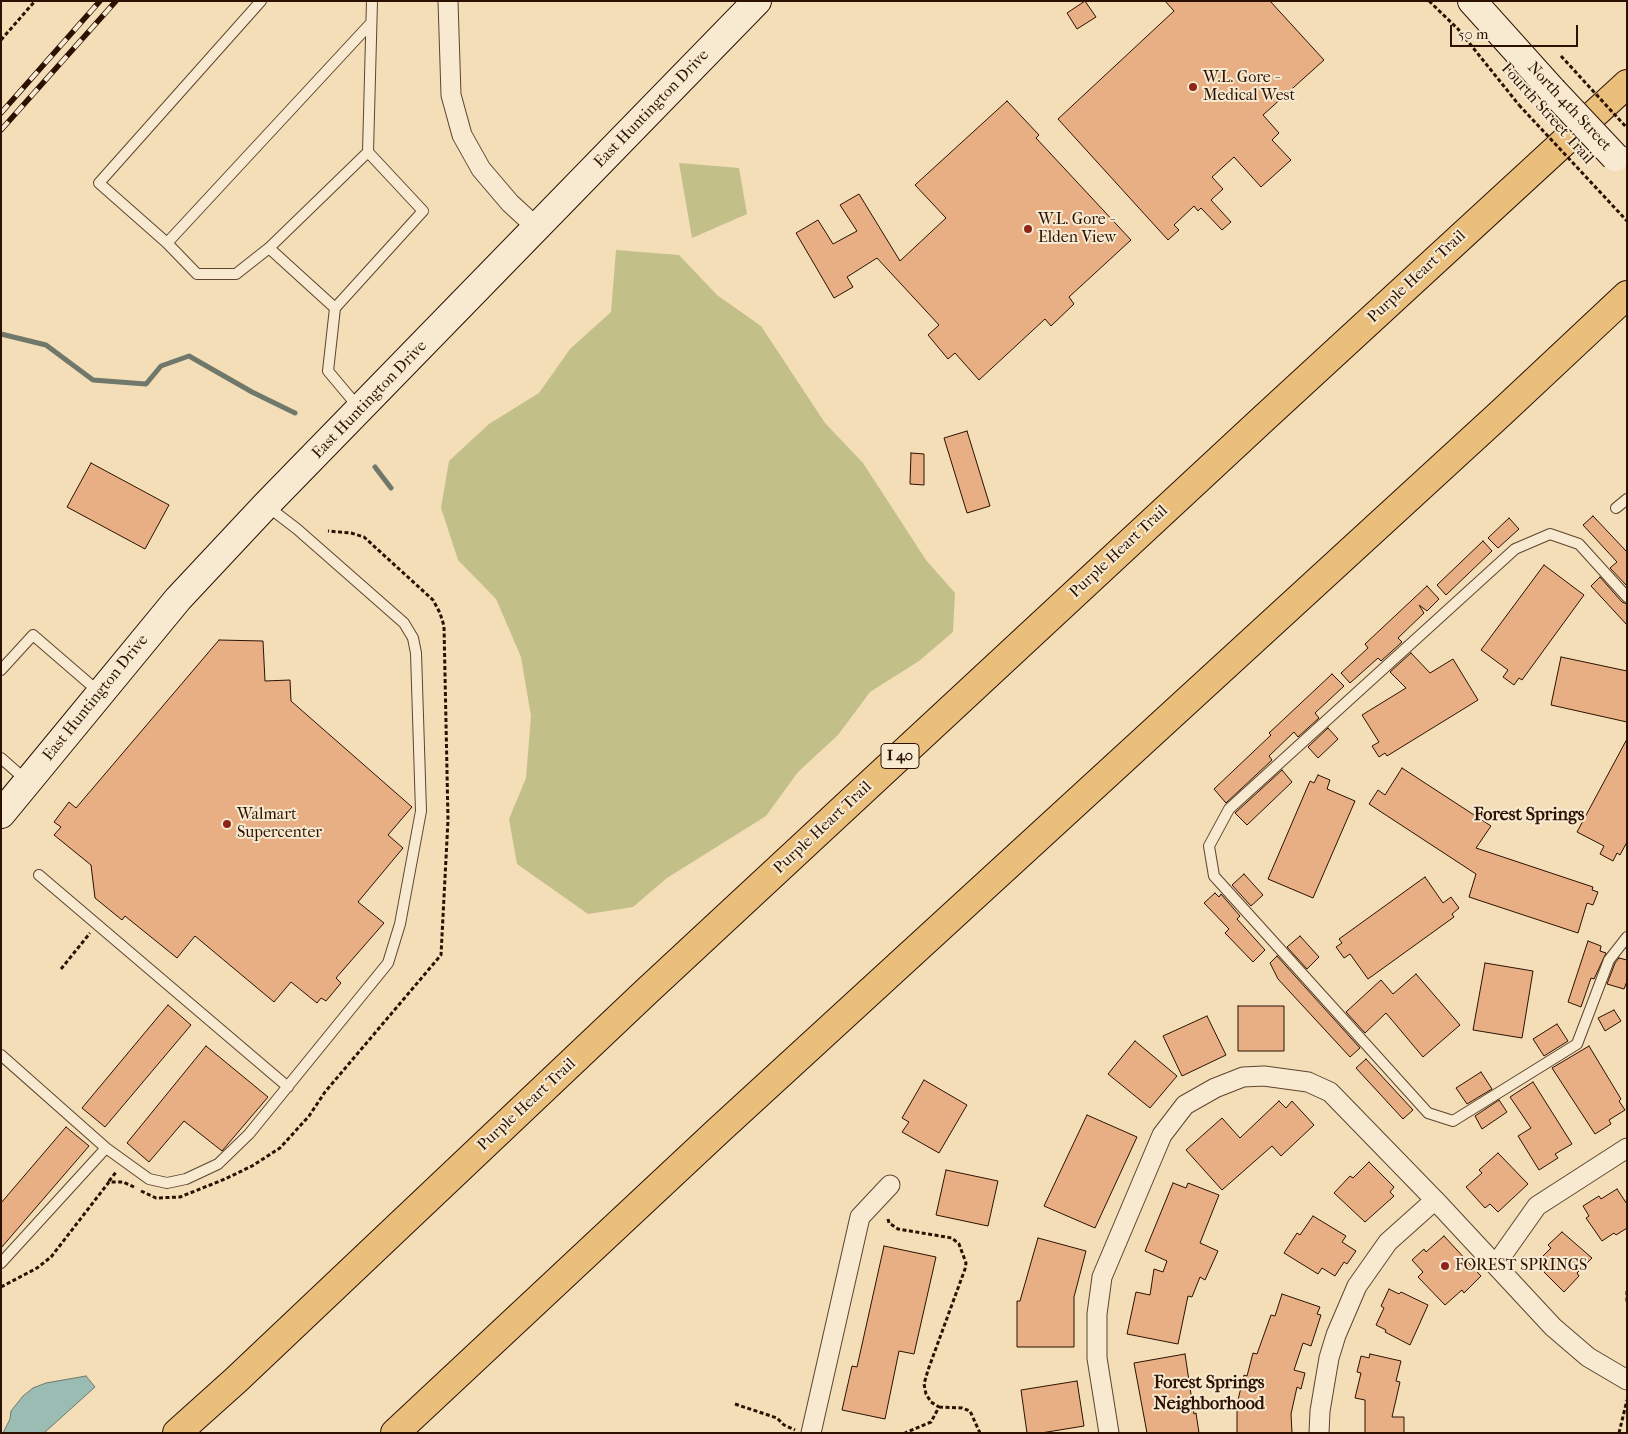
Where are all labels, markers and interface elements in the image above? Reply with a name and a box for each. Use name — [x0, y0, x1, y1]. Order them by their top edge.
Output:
scale bar — [1453, 15, 1580, 47]
text: 50 m — [1458, 25, 1488, 43]
street label: East Huntington Drive — [591, 46, 713, 172]
street label: North 4th Street — [1523, 59, 1615, 155]
street label: Fourth Street Trail — [1497, 60, 1597, 168]
place label: W.L. Gore - Medical West — [1203, 68, 1295, 106]
marker: W.L. Gore - Medical West — [1187, 81, 1199, 93]
place label: W.L. Gore - Elden View — [1038, 210, 1116, 248]
marker: W.L. Gore - Elden View — [1022, 223, 1034, 235]
street label: Purple Heart Trail — [1364, 227, 1470, 327]
street label: East Huntington Drive — [309, 337, 431, 463]
street label: Purple Heart Trail — [1066, 502, 1172, 602]
street label: East Huntington Drive — [39, 631, 153, 765]
road number: I 40 — [881, 744, 919, 768]
street label: Purple Heart Trail — [770, 778, 876, 878]
place label: Walmart Supercenter — [237, 805, 322, 843]
district label: Forest Springs — [1474, 805, 1584, 827]
marker: Walmart Supercenter — [221, 818, 233, 830]
street label: Purple Heart Trail — [474, 1055, 580, 1155]
place label: FOREST SPRINGS — [1455, 1256, 1587, 1276]
marker: FOREST SPRINGS — [1439, 1260, 1451, 1272]
district label: Forest Springs Neighborhood — [1153, 1373, 1265, 1416]

